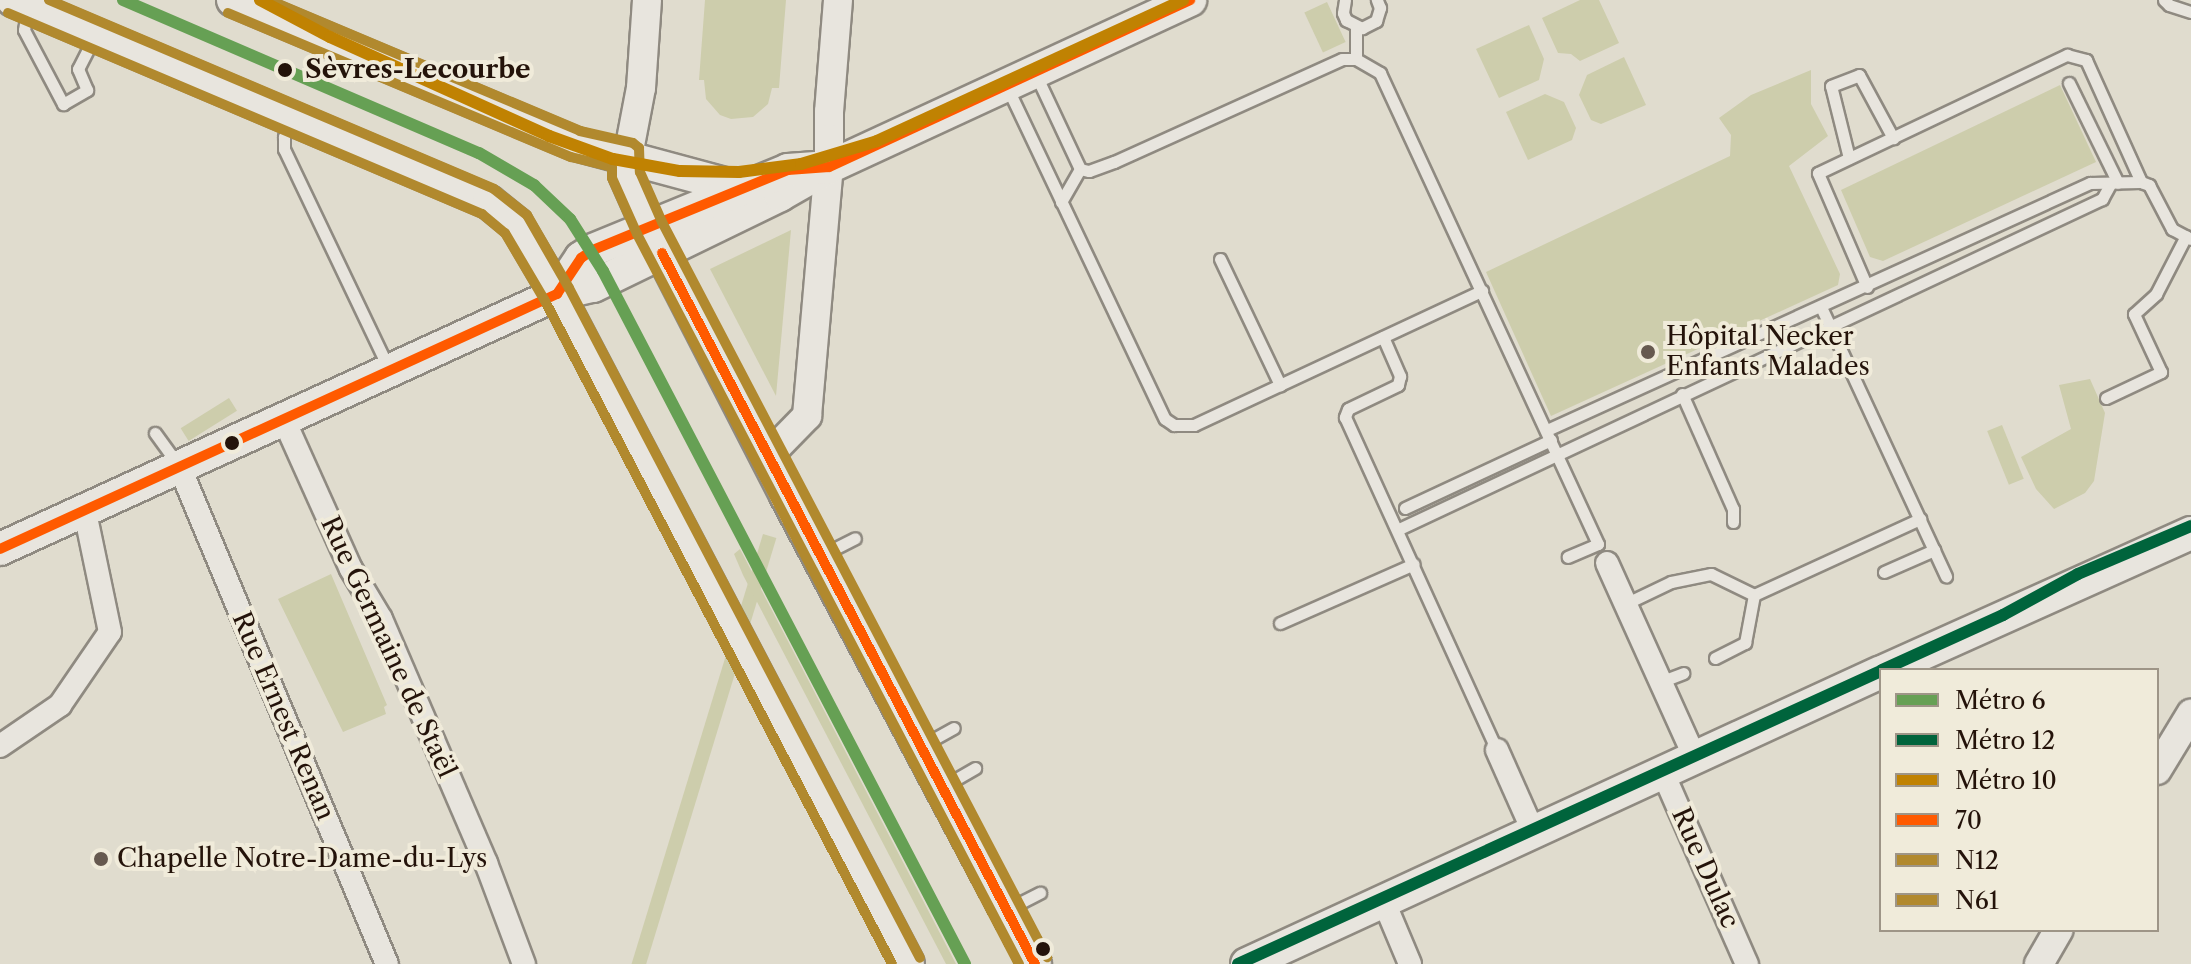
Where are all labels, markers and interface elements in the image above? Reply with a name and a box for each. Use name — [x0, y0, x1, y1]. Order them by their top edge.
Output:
place label: Sèvres-Lecourbe — [305, 54, 531, 86]
marker: Sèvres-Lecourbe — [272, 57, 298, 83]
place label: Hôpital Necker Enfants Malades — [1666, 321, 1870, 382]
marker: Hôpital Necker Enfants Malades — [1637, 341, 1659, 363]
unlabelled marker — [224, 435, 240, 451]
street label: Rue Germaine de Staël — [314, 511, 462, 783]
street label: Rue Ernest Renan — [225, 607, 341, 825]
legend — [1879, 668, 2159, 932]
text: Métro 6 — [1955, 686, 2046, 715]
text: Métro 12 — [1955, 726, 2055, 755]
text: Métro 10 — [1955, 766, 2057, 795]
street label: Rue Dulac — [1665, 803, 1745, 933]
text: 70 — [1955, 806, 1982, 835]
place label: Chapelle Notre-Dame-du-Lys — [117, 843, 487, 875]
text: N12 — [1955, 846, 1999, 875]
marker: Chapelle Notre-Dame-du-Lys — [92, 850, 110, 868]
text: N61 — [1955, 886, 1999, 915]
unlabelled marker — [1035, 941, 1051, 957]

